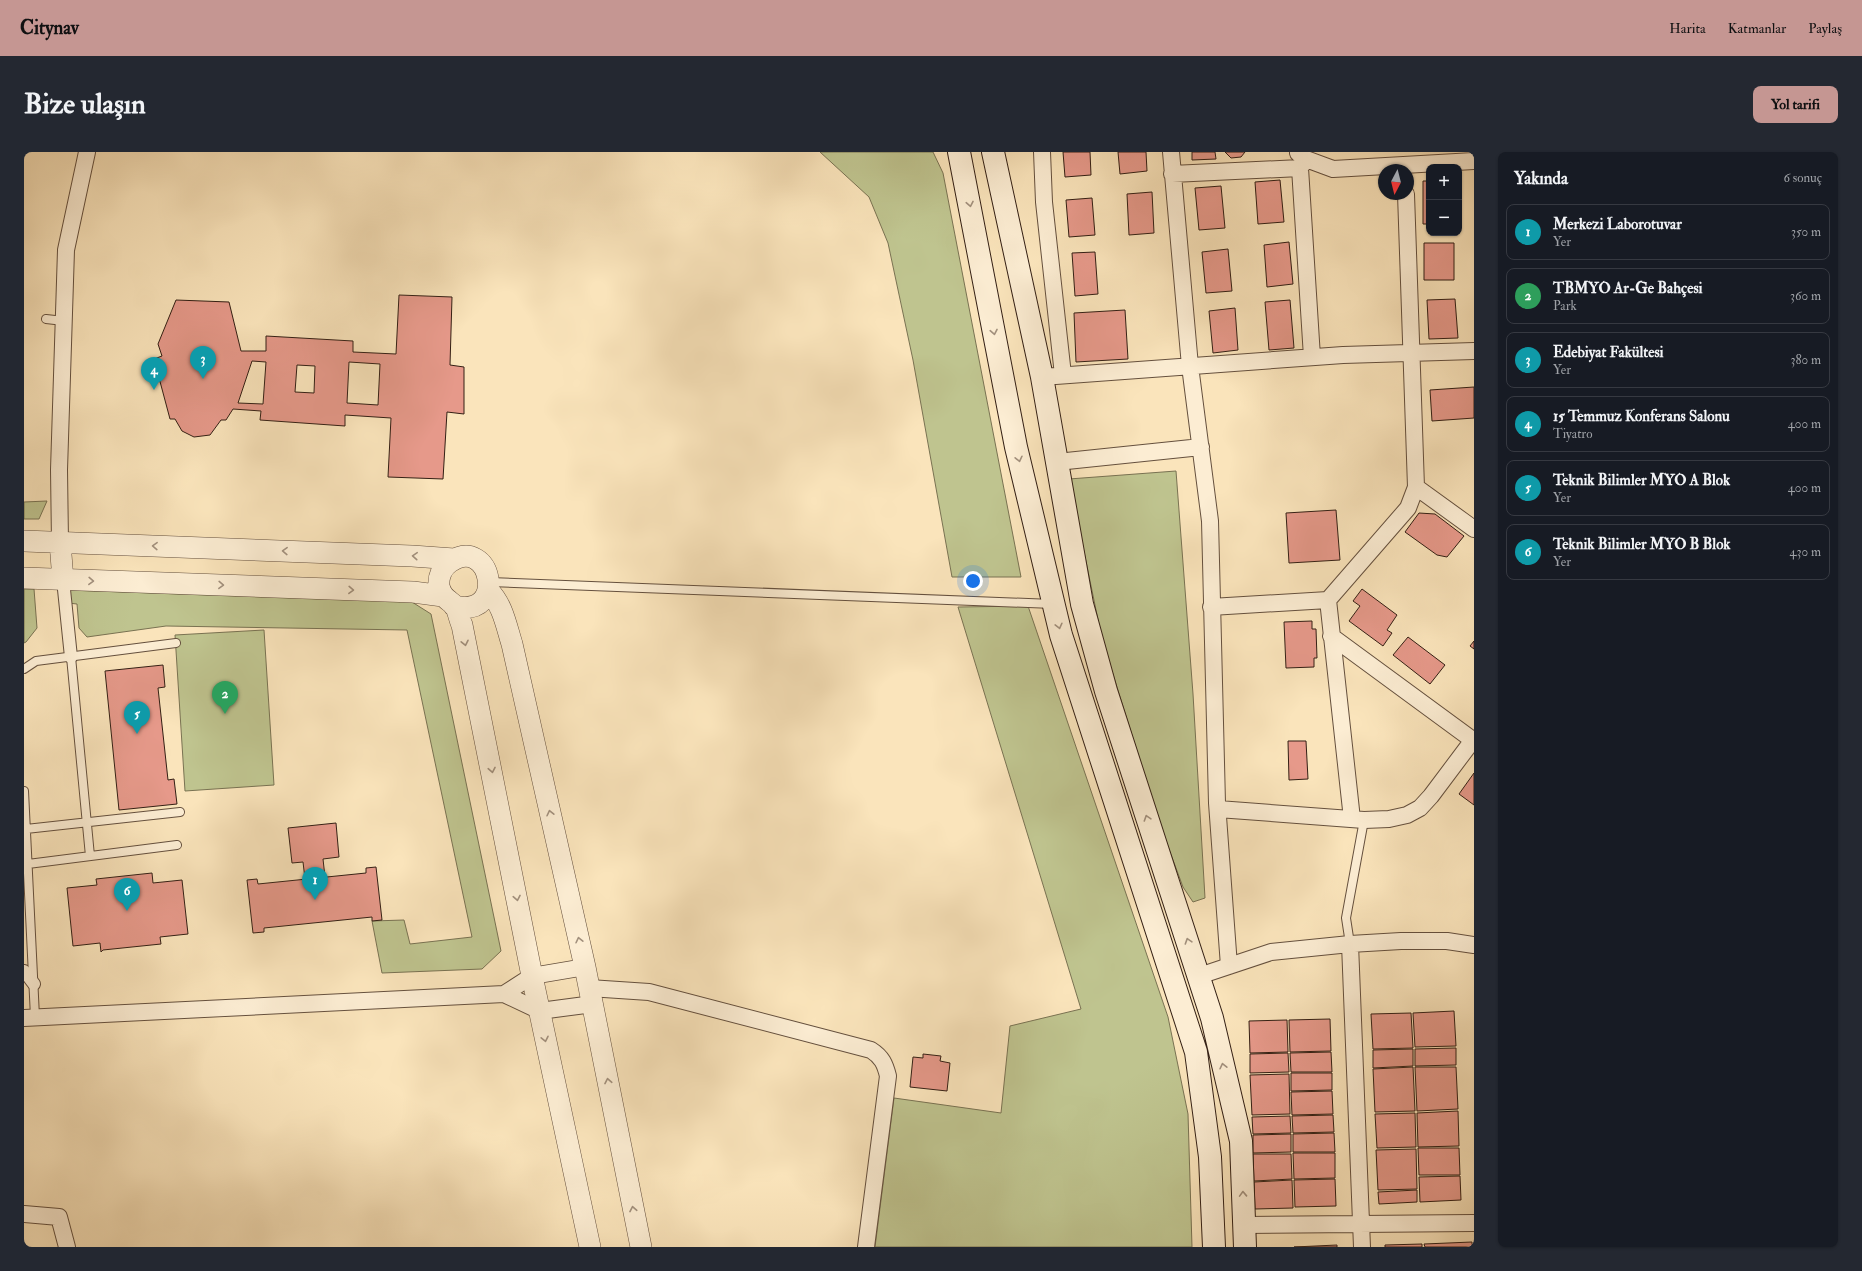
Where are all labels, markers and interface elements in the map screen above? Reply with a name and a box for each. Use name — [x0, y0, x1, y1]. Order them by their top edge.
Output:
text: Citynav — [20, 16, 79, 40]
text: Harita — [1669, 20, 1706, 37]
text: Katmanlar — [1728, 20, 1786, 37]
text: Paylaş — [1808, 20, 1842, 37]
button: Yol tarifi — [1753, 86, 1838, 123]
text: Bize ulaşın — [24, 87, 146, 122]
north arrow — [1378, 164, 1414, 200]
map controls — [1426, 164, 1462, 236]
button: + — [1426, 164, 1462, 200]
text: Yakında — [1514, 168, 1568, 189]
text: 6 sonuç — [1783, 170, 1822, 186]
button: − — [1426, 200, 1462, 236]
one-way arrow — [965, 201, 974, 207]
text: Merkezi Laborotuvar — [1553, 215, 1682, 234]
text: 1 — [1526, 224, 1530, 240]
text: 350 m — [1791, 224, 1821, 240]
text: Yer — [1553, 234, 1571, 250]
text: TBMYO Ar-Ge Bahçesi — [1553, 279, 1703, 298]
text: 2 — [1525, 288, 1531, 304]
text: 360 m — [1790, 288, 1821, 304]
text: Park — [1553, 298, 1577, 314]
one-way arrow — [989, 328, 998, 335]
text: Edebiyat Fakültesi — [1553, 343, 1664, 362]
pin: 3 — [190, 346, 216, 379]
text: 3 — [1526, 352, 1531, 368]
text: 380 m — [1790, 352, 1821, 368]
pin: 4 — [141, 357, 167, 390]
text: Yer — [1553, 362, 1571, 378]
text: 15 Temmuz Konferans Salonu — [1553, 407, 1730, 426]
text: 4 — [1524, 416, 1532, 432]
text: 400 m — [1788, 416, 1821, 432]
text: Tiyatro — [1553, 426, 1592, 442]
one-way arrow — [1014, 456, 1022, 462]
text: Teknik Bilimler MYO A Blok — [1553, 471, 1730, 490]
text: 5 — [1525, 480, 1531, 496]
text: 400 m — [1788, 480, 1821, 496]
text: Yer — [1553, 490, 1571, 506]
text: Teknik Bilimler MYO B Blok — [1553, 535, 1730, 554]
one-way arrow — [152, 542, 158, 550]
text: 6 — [1525, 544, 1531, 560]
text: 430 m — [1790, 544, 1821, 560]
one-way arrow — [282, 547, 288, 555]
one-way arrow — [412, 552, 418, 561]
text: Yer — [1553, 554, 1571, 570]
your location — [963, 571, 983, 591]
one-way arrow — [88, 577, 94, 585]
one-way arrow — [218, 581, 224, 589]
one-way arrow — [348, 585, 354, 594]
one-way arrow — [1054, 623, 1062, 630]
one-way arrow — [461, 640, 469, 646]
pin: 2 — [212, 681, 238, 714]
pin: 5 — [124, 701, 150, 734]
one-way arrow — [487, 767, 495, 773]
one-way arrow — [547, 810, 555, 817]
one-way arrow — [1143, 814, 1152, 821]
pin: 1 — [302, 867, 328, 900]
pin: 6 — [114, 878, 140, 911]
one-way arrow — [512, 895, 520, 901]
one-way arrow — [576, 937, 584, 943]
one-way arrow — [1184, 938, 1192, 945]
one-way arrow — [541, 1036, 549, 1042]
one-way arrow — [1220, 1063, 1228, 1069]
one-way arrow — [604, 1078, 613, 1084]
one-way arrow — [1238, 1191, 1247, 1197]
one-way arrow — [630, 1206, 638, 1212]

